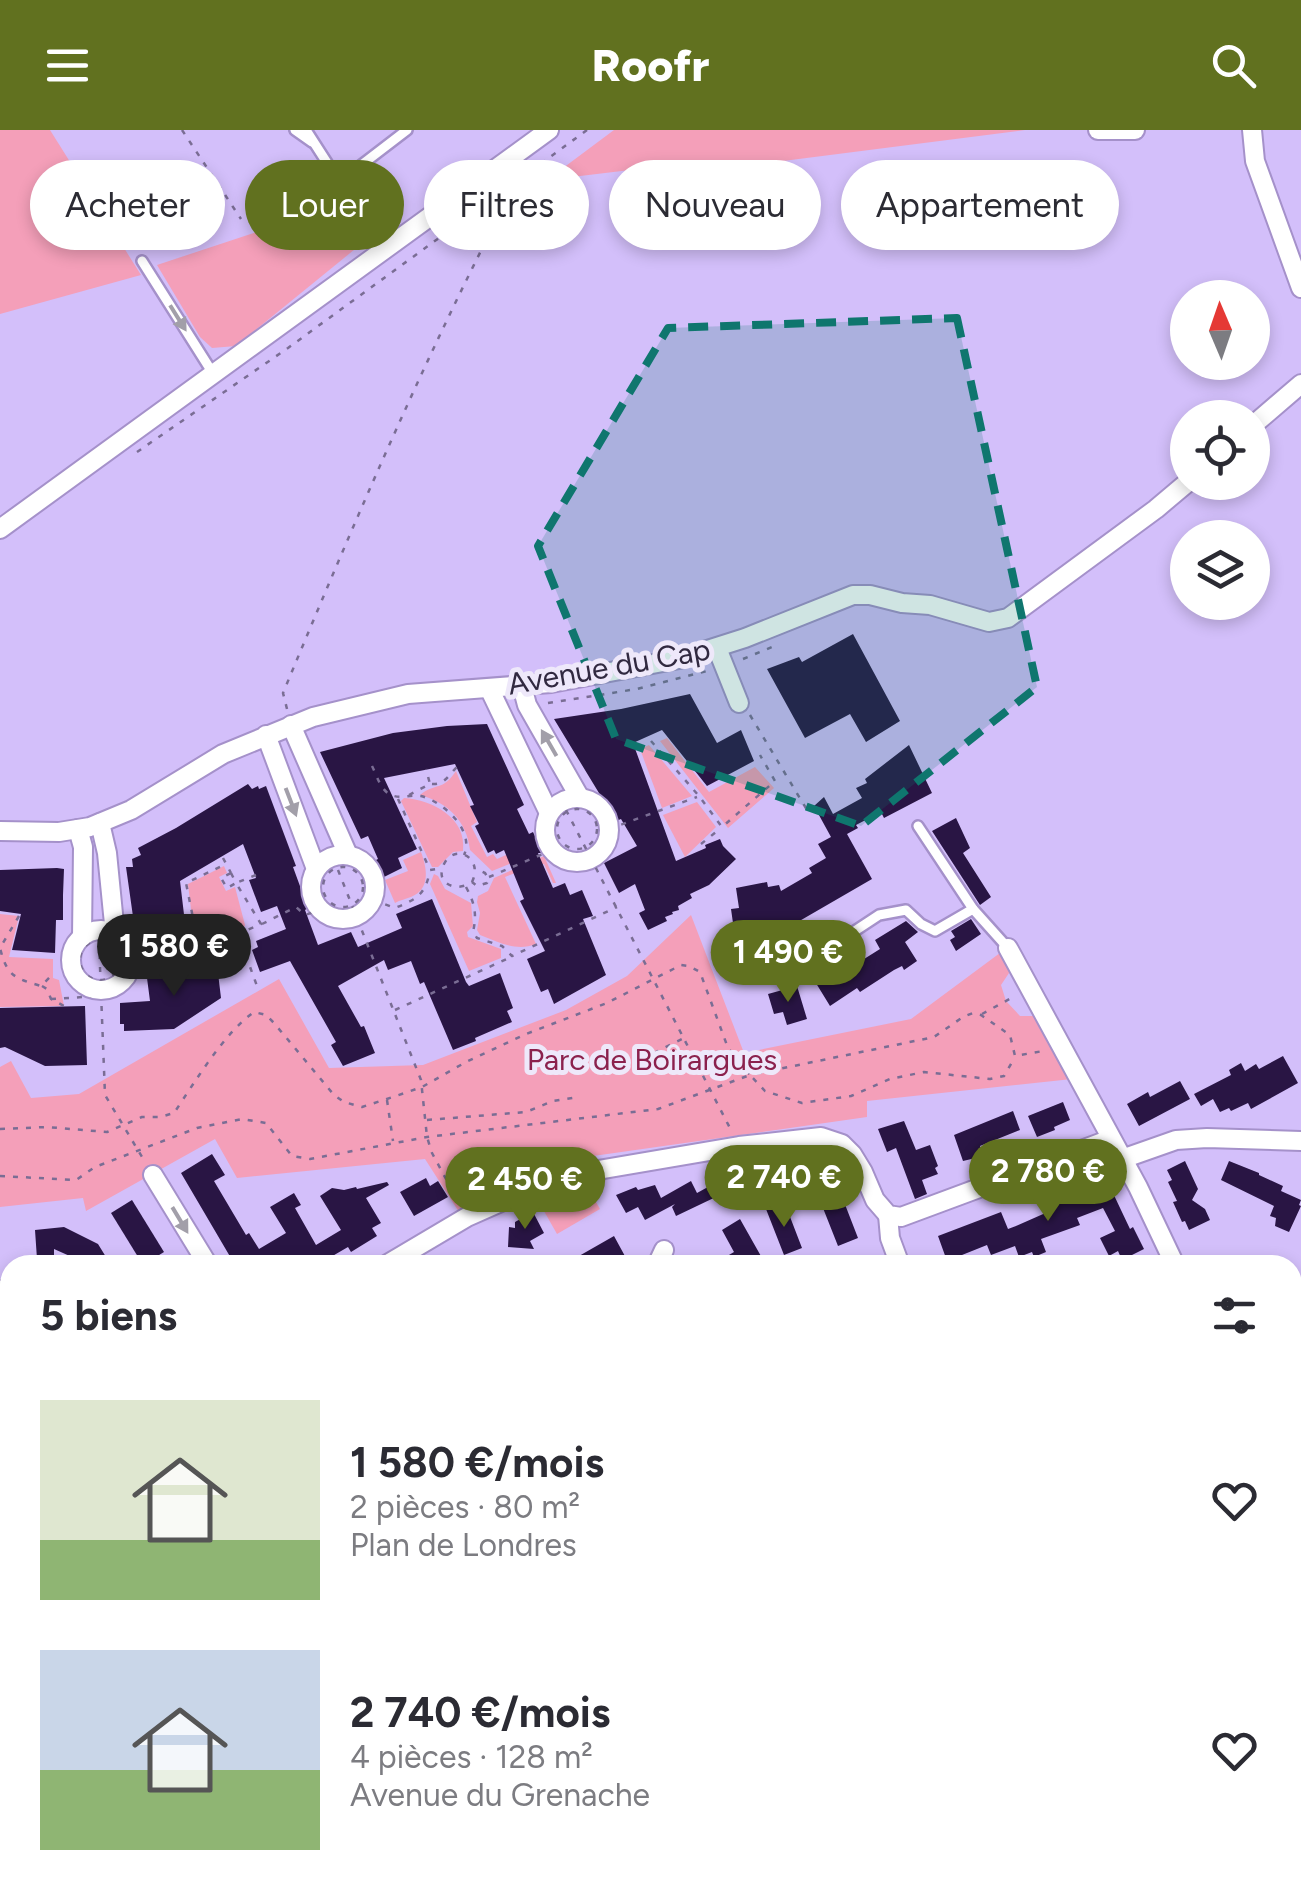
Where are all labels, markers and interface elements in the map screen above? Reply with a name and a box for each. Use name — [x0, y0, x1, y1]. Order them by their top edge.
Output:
icon: menu — [40, 38, 95, 93]
text: Roofr — [592, 38, 709, 92]
icon: search — [1206, 38, 1261, 93]
chip: Acheter — [30, 160, 225, 250]
chip: Louer — [245, 160, 404, 250]
chip: Filtres — [424, 160, 589, 250]
chip: Nouveau — [609, 160, 821, 250]
chip: Appartement — [841, 160, 1119, 250]
north arrow — [1170, 280, 1270, 380]
map controls — [1170, 280, 1270, 620]
one-way arrow — [169, 304, 186, 332]
button: locate — [1170, 400, 1270, 500]
button: layers — [1170, 520, 1270, 620]
street label: Avenue du Cap — [505, 630, 713, 703]
one-way arrow — [540, 729, 558, 757]
one-way arrow — [284, 787, 299, 817]
pin: 1 580 € — [82, 914, 266, 999]
pin: 1 490 € — [696, 920, 880, 1005]
text: 1 580 € — [119, 927, 229, 965]
text: 1 490 € — [733, 933, 843, 971]
park label: Parc de Boirargues — [527, 1041, 777, 1078]
pin: 2 780 € — [956, 1139, 1140, 1224]
pin: 2 740 € — [692, 1145, 876, 1230]
pin: 2 450 € — [433, 1147, 617, 1232]
text: 2 780 € — [991, 1152, 1105, 1190]
text: 2 740 € — [727, 1158, 841, 1196]
text: 2 450 € — [467, 1160, 583, 1198]
one-way arrow — [171, 1206, 188, 1234]
icon: filters — [1207, 1288, 1262, 1343]
text: 5 biens — [40, 1290, 177, 1341]
text: 1 580 €/mois — [350, 1437, 604, 1488]
icon: home — [120, 1440, 240, 1560]
icon: heart — [1207, 1473, 1262, 1528]
text: 2 pièces · 80 m² — [350, 1488, 580, 1526]
text: Plan de Londres — [350, 1526, 577, 1564]
text: 2 740 €/mois — [350, 1687, 610, 1738]
icon: home — [120, 1690, 240, 1810]
icon: heart — [1207, 1723, 1262, 1778]
text: 4 pièces · 128 m² — [350, 1738, 593, 1776]
text: Avenue du Grenache — [350, 1776, 650, 1814]

